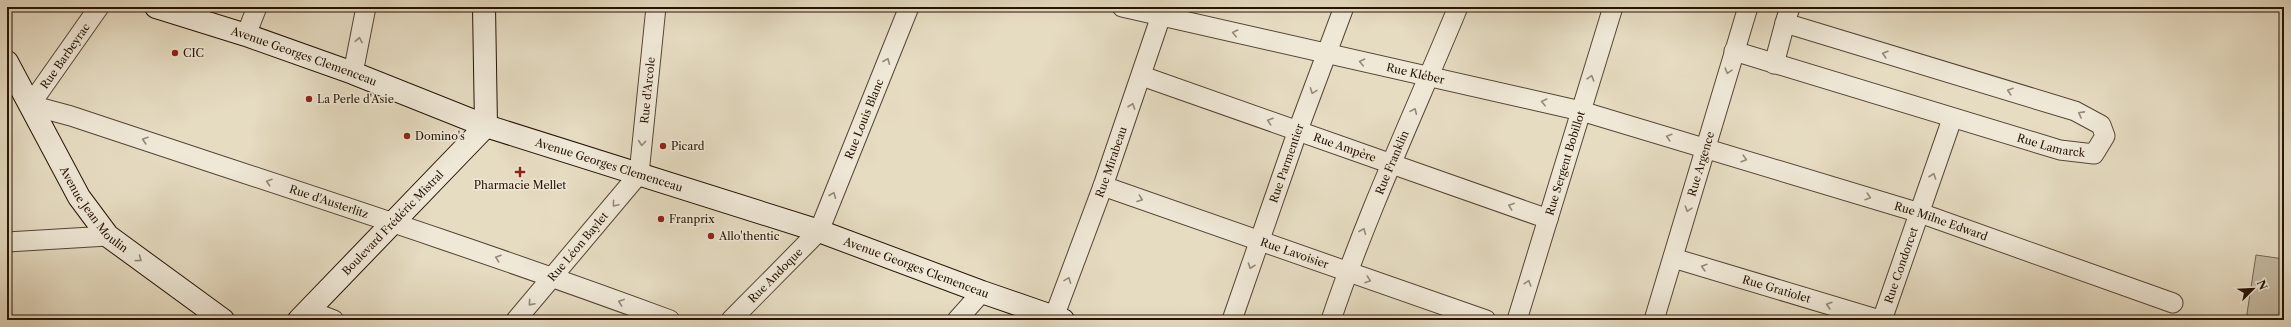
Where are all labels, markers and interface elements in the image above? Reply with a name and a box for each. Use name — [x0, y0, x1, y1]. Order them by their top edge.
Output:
street label: Rue Barbeyrac — [37, 20, 93, 92]
street label: Avenue Georges Clemenceau — [228, 23, 379, 89]
one-way arrow — [1232, 30, 1238, 38]
one-way arrow — [355, 37, 363, 43]
place label: CIC — [183, 46, 204, 60]
marker: CIC — [170, 48, 180, 58]
one-way arrow — [1882, 50, 1889, 59]
street label: Rue d'Arcole — [637, 56, 658, 124]
one-way arrow — [883, 58, 891, 65]
one-way arrow — [1359, 58, 1365, 66]
street label: Rue Kléber — [1385, 60, 1446, 87]
one-way arrow — [1724, 67, 1733, 74]
one-way arrow — [1586, 75, 1595, 82]
street label: Rue Louis Blanc — [842, 77, 887, 161]
one-way arrow — [1309, 87, 1317, 94]
one-way arrow — [2007, 87, 2014, 96]
place label: La Perle d'Asie — [317, 92, 394, 106]
marker: La Perle d'Asie — [304, 94, 314, 104]
one-way arrow — [1540, 99, 1547, 107]
one-way arrow — [1127, 102, 1135, 109]
one-way arrow — [1409, 108, 1417, 115]
street label: Rue Sergent Bobillot — [1542, 109, 1588, 217]
one-way arrow — [2077, 111, 2085, 119]
one-way arrow — [1267, 117, 1274, 125]
street label: Rue Parmentier — [1266, 121, 1307, 205]
street label: Rue Mirabeau — [1092, 125, 1130, 200]
street label: Rue Franklin — [1372, 128, 1412, 197]
place label: Domino's — [415, 129, 465, 143]
street label: Rue Ampère — [1312, 130, 1378, 165]
street label: Rue Argence — [1685, 130, 1717, 198]
street label: Rue Lamarck — [2015, 130, 2086, 160]
marker: Domino's — [402, 131, 412, 141]
one-way arrow — [1666, 133, 1673, 142]
street label: Avenue Georges Clemenceau — [533, 135, 685, 195]
one-way arrow — [142, 137, 149, 145]
place label: Picard — [671, 139, 705, 153]
one-way arrow — [638, 140, 647, 146]
marker: Picard — [658, 141, 668, 151]
one-way arrow — [1740, 154, 1747, 163]
street label: Avenue Jean Moulin — [56, 163, 131, 255]
street label: Boulevard Frédéric Mistral — [339, 167, 447, 278]
marker: Pharmacie Mellet — [515, 167, 525, 177]
one-way arrow — [1928, 173, 1936, 180]
one-way arrow — [265, 178, 272, 186]
place label: Pharmacie Mellet — [474, 178, 566, 192]
street label: Rue d'Austerlitz — [288, 182, 371, 221]
one-way arrow — [829, 191, 837, 198]
one-way arrow — [1864, 192, 1871, 201]
one-way arrow — [1136, 195, 1143, 203]
one-way arrow — [612, 199, 619, 206]
street label: Rue Milne Edward — [1893, 199, 1990, 244]
one-way arrow — [1508, 202, 1515, 211]
one-way arrow — [1684, 206, 1693, 213]
street label: Rue Léon Baylet — [545, 209, 611, 284]
place label: Franprix — [669, 212, 715, 226]
marker: Franprix — [656, 214, 666, 224]
street label: Rue Condorcet — [1881, 225, 1921, 305]
one-way arrow — [1359, 227, 1367, 234]
place label: Allo'thentic — [718, 229, 780, 243]
marker: Allo'thentic — [706, 231, 716, 241]
street label: Avenue Georges Clemenceau — [841, 234, 991, 301]
street label: Rue Lavoisier — [1259, 235, 1331, 272]
street label: Rue Andoque — [745, 245, 805, 306]
one-way arrow — [135, 254, 142, 261]
one-way arrow — [495, 255, 502, 263]
one-way arrow — [1247, 262, 1255, 269]
one-way arrow — [1701, 263, 1708, 272]
north arrow — [2233, 269, 2273, 309]
street label: Rue Gratiolet — [1741, 272, 1812, 306]
one-way arrow — [1365, 275, 1372, 283]
one-way arrow — [1063, 277, 1071, 284]
text: N — [2254, 278, 2271, 293]
one-way arrow — [1524, 279, 1532, 286]
one-way arrow — [617, 298, 624, 306]
one-way arrow — [529, 299, 536, 306]
one-way arrow — [1826, 301, 1833, 310]

